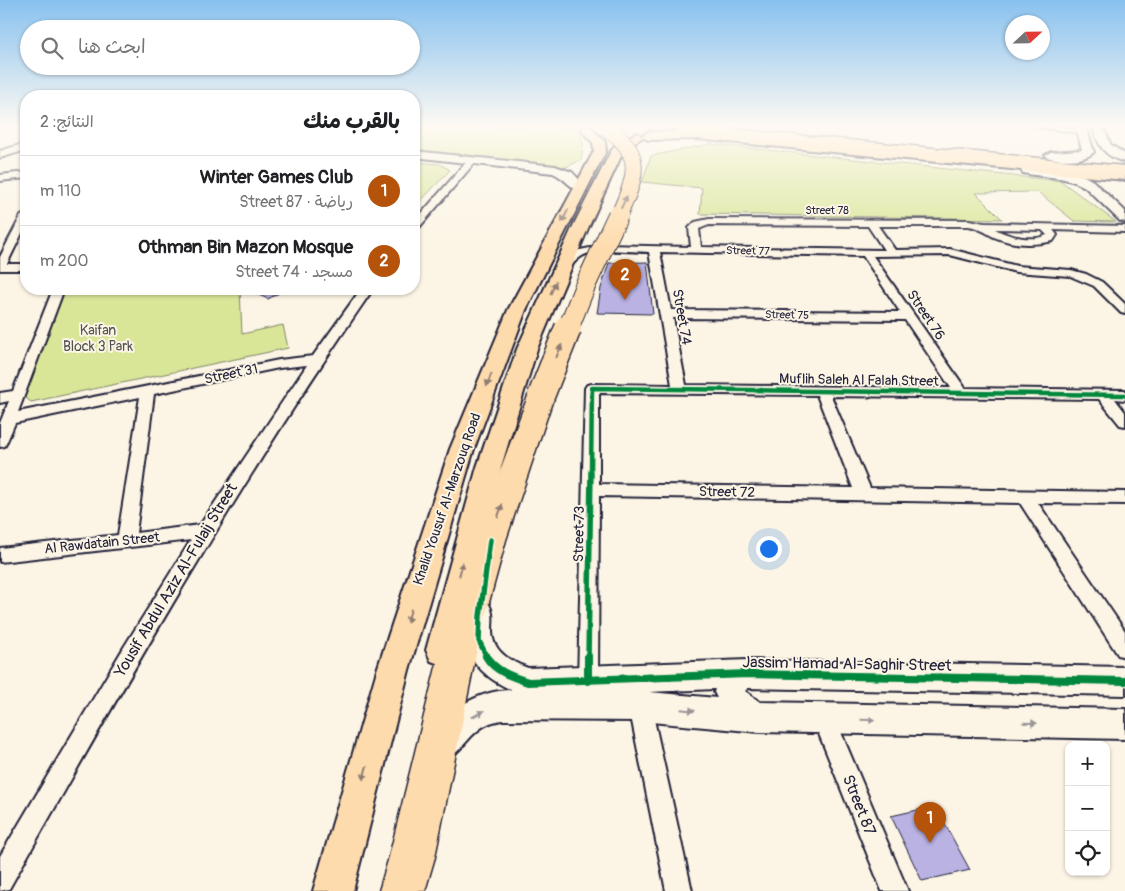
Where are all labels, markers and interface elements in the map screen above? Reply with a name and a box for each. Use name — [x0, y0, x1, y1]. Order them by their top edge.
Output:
north arrow — [1005, 15, 1050, 60]
search box — [20, 20, 420, 75]
icon: search — [38, 34, 66, 62]
text: ابحث هنا — [78, 35, 146, 59]
text: بالقرب منك — [303, 108, 400, 135]
text: النتائج: 2 — [40, 112, 94, 132]
text: Winter Games Club — [200, 165, 353, 189]
text: 110 m — [40, 181, 81, 201]
text: 1 — [381, 181, 387, 201]
text: رياضة · Street 87 — [239, 192, 353, 212]
one-way arrow — [620, 195, 628, 209]
street label: Street 78 — [805, 204, 849, 217]
one-way arrow — [561, 209, 569, 224]
text: Othman Bin Mazon Mosque — [138, 235, 353, 259]
street label: Street 77 — [726, 244, 770, 258]
text: 200 m — [40, 251, 89, 271]
text: 2 — [380, 251, 388, 271]
pin: 2 — [609, 259, 641, 300]
text: مسجد · Street 74 — [235, 262, 353, 282]
one-way arrow — [550, 281, 558, 295]
street label: Street 76 — [903, 287, 949, 343]
street label: Street 74 — [669, 288, 695, 346]
street label: Street 75 — [765, 308, 809, 322]
park label: Kaifan Block 3 Park — [63, 322, 133, 355]
one-way arrow — [555, 343, 563, 358]
street label: Street 31 — [203, 360, 259, 388]
street label: Muflih Saleh Al Falah Street — [779, 370, 939, 390]
one-way arrow — [485, 373, 493, 387]
street label: Khalid Yousuf Al-Marzouq Road — [410, 411, 485, 587]
street label: Yousif Abdul Aziz Al-Fulaij Street — [110, 479, 242, 681]
street label: Street 72 — [699, 483, 755, 501]
one-way arrow — [496, 503, 504, 518]
street label: Street 73 — [570, 506, 588, 562]
street label: Al Rawdatain Street — [43, 528, 161, 558]
your location — [756, 536, 782, 562]
one-way arrow — [458, 562, 466, 577]
one-way arrow — [404, 609, 412, 624]
street label: Jassim Hamad Al-Saghir Street — [742, 652, 952, 676]
one-way arrow — [680, 706, 696, 714]
one-way arrow — [470, 710, 485, 718]
one-way arrow — [860, 716, 876, 724]
one-way arrow — [1022, 719, 1038, 727]
map controls — [1065, 741, 1110, 876]
button: + — [1065, 741, 1110, 786]
one-way arrow — [360, 765, 368, 780]
street label: Street 87 — [838, 772, 880, 839]
button: − — [1065, 786, 1110, 831]
pin: 1 — [914, 802, 946, 843]
button: locate — [1065, 831, 1110, 876]

